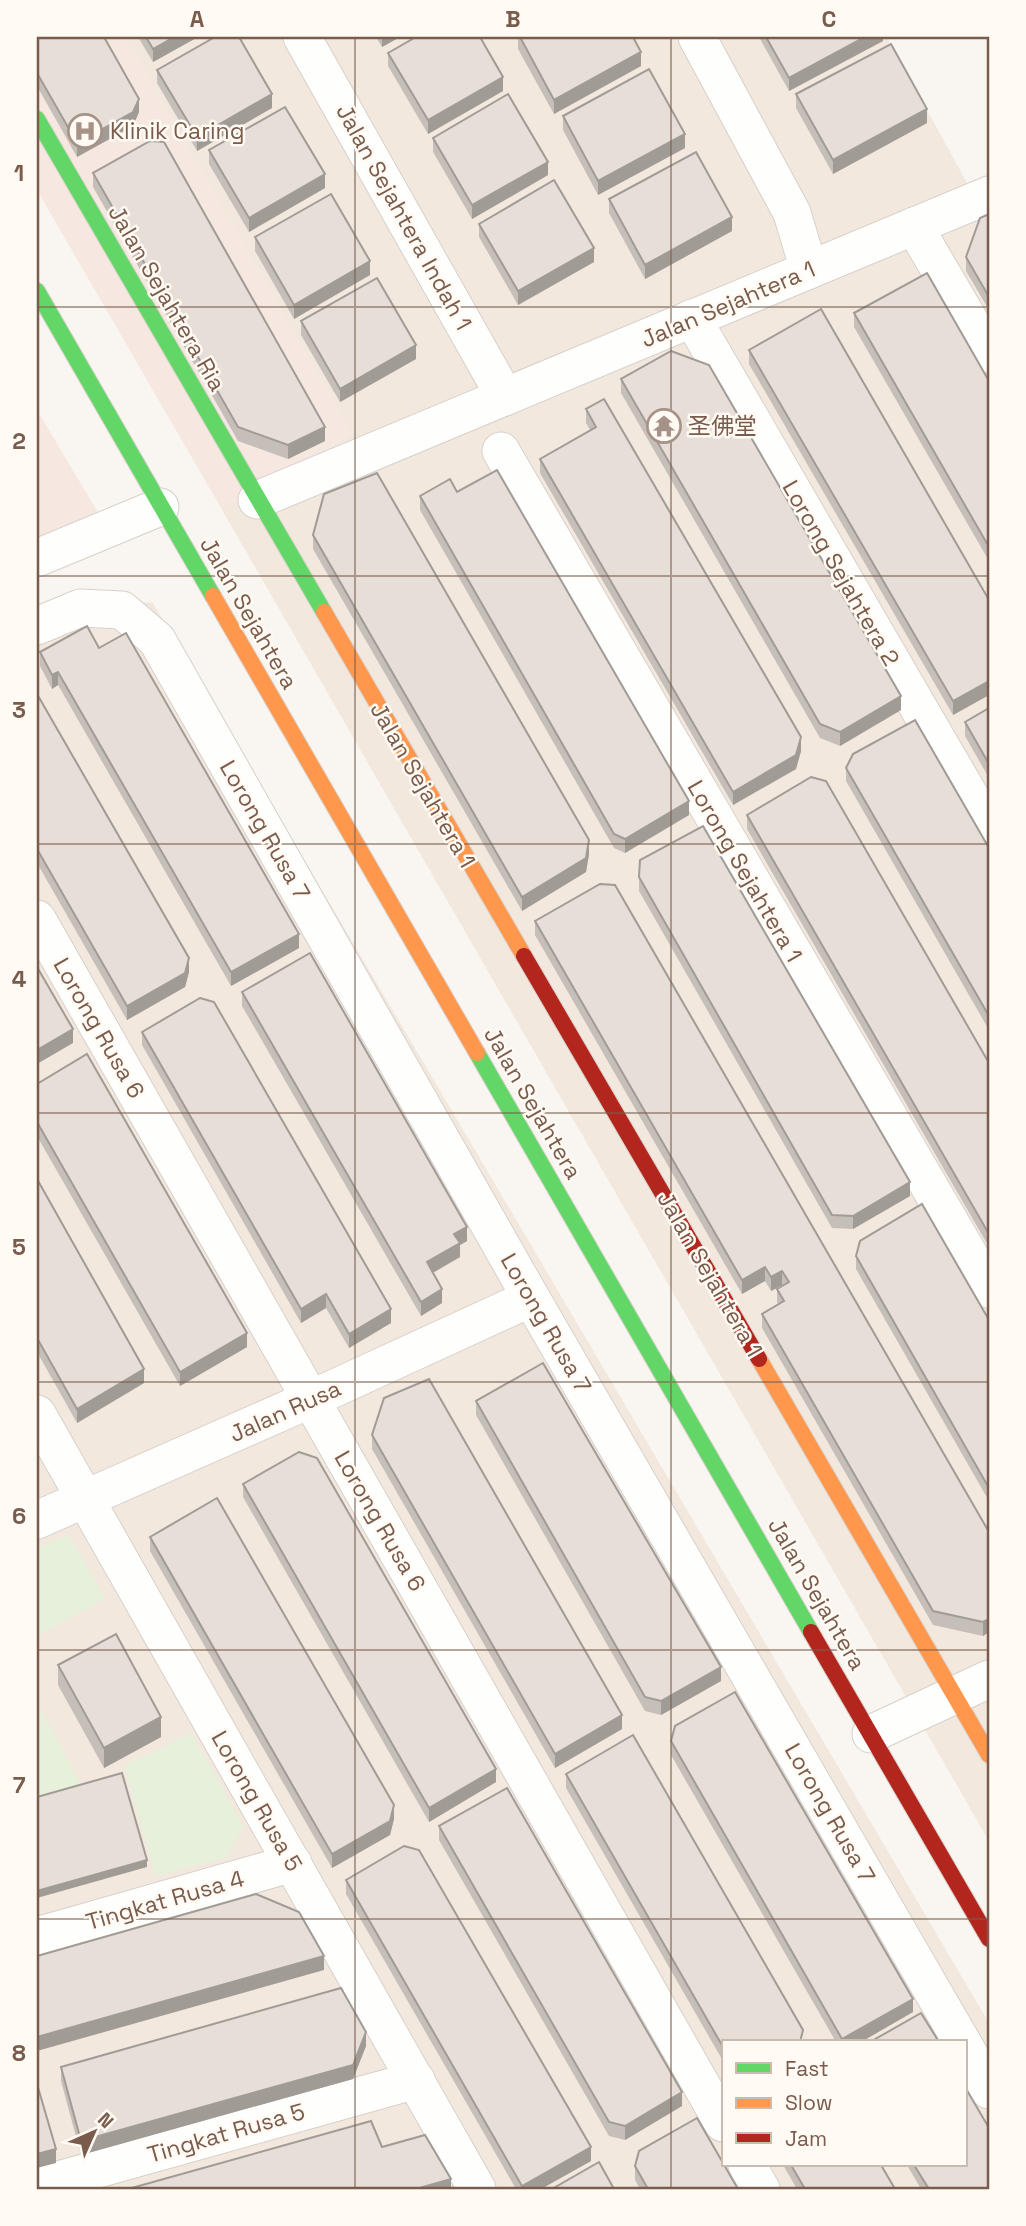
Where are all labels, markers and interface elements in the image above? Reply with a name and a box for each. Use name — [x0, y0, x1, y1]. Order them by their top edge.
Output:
text: A — [190, 4, 205, 34]
text: B — [505, 4, 521, 34]
text: C — [822, 4, 836, 34]
street label: Jalan Sejahtera Indah 1 — [329, 99, 479, 335]
hospital icon: Klinik Caring — [66, 112, 104, 150]
place label: Klinik Caring — [110, 116, 244, 146]
text: 1 — [14, 158, 24, 188]
street label: Jalan Sejahtera Ria — [101, 200, 233, 396]
street label: Jalan Sejahtera 1 — [636, 254, 820, 354]
temple icon: 圣佛堂 — [645, 407, 683, 445]
place label: 圣佛堂 — [688, 411, 757, 441]
text: 2 — [12, 426, 26, 456]
street label: Lorong Sejahtera 2 — [776, 475, 906, 671]
street label: Jalan Sejahtera — [193, 532, 305, 694]
text: 3 — [12, 695, 26, 725]
street label: Jalan Sejahtera 1 — [363, 697, 483, 873]
street label: Lorong Rusa 7 — [213, 755, 317, 905]
street label: Lorong Sejahtera 1 — [681, 775, 809, 967]
street label: Lorong Rusa 6 — [47, 952, 151, 1104]
text: 4 — [12, 964, 27, 994]
street label: Jalan Sejahtera — [477, 1022, 589, 1184]
street label: Jalan Sejahtera 1 — [650, 1186, 770, 1362]
text: 5 — [12, 1232, 26, 1262]
street label: Lorong Rusa 7 — [494, 1248, 598, 1398]
street label: Jalan Rusa — [225, 1373, 345, 1449]
street label: Lorong Rusa 6 — [328, 1445, 432, 1597]
text: 6 — [12, 1501, 26, 1531]
street label: Jalan Sejahtera — [761, 1513, 873, 1675]
street label: Lorong Rusa 5 — [205, 1725, 309, 1877]
street label: Lorong Rusa 7 — [778, 1738, 882, 1888]
text: 7 — [13, 1770, 26, 1800]
street label: Tingkat Rusa 4 — [83, 1863, 247, 1937]
text: 8 — [12, 2038, 26, 2068]
legend — [722, 2040, 967, 2166]
text: Fast — [785, 2055, 829, 2082]
text: Slow — [785, 2089, 833, 2116]
north arrow — [60, 2096, 130, 2166]
street label: Tingkat Rusa 5 — [144, 2096, 308, 2170]
text: N — [92, 2107, 119, 2134]
text: Jam — [785, 2125, 827, 2152]

